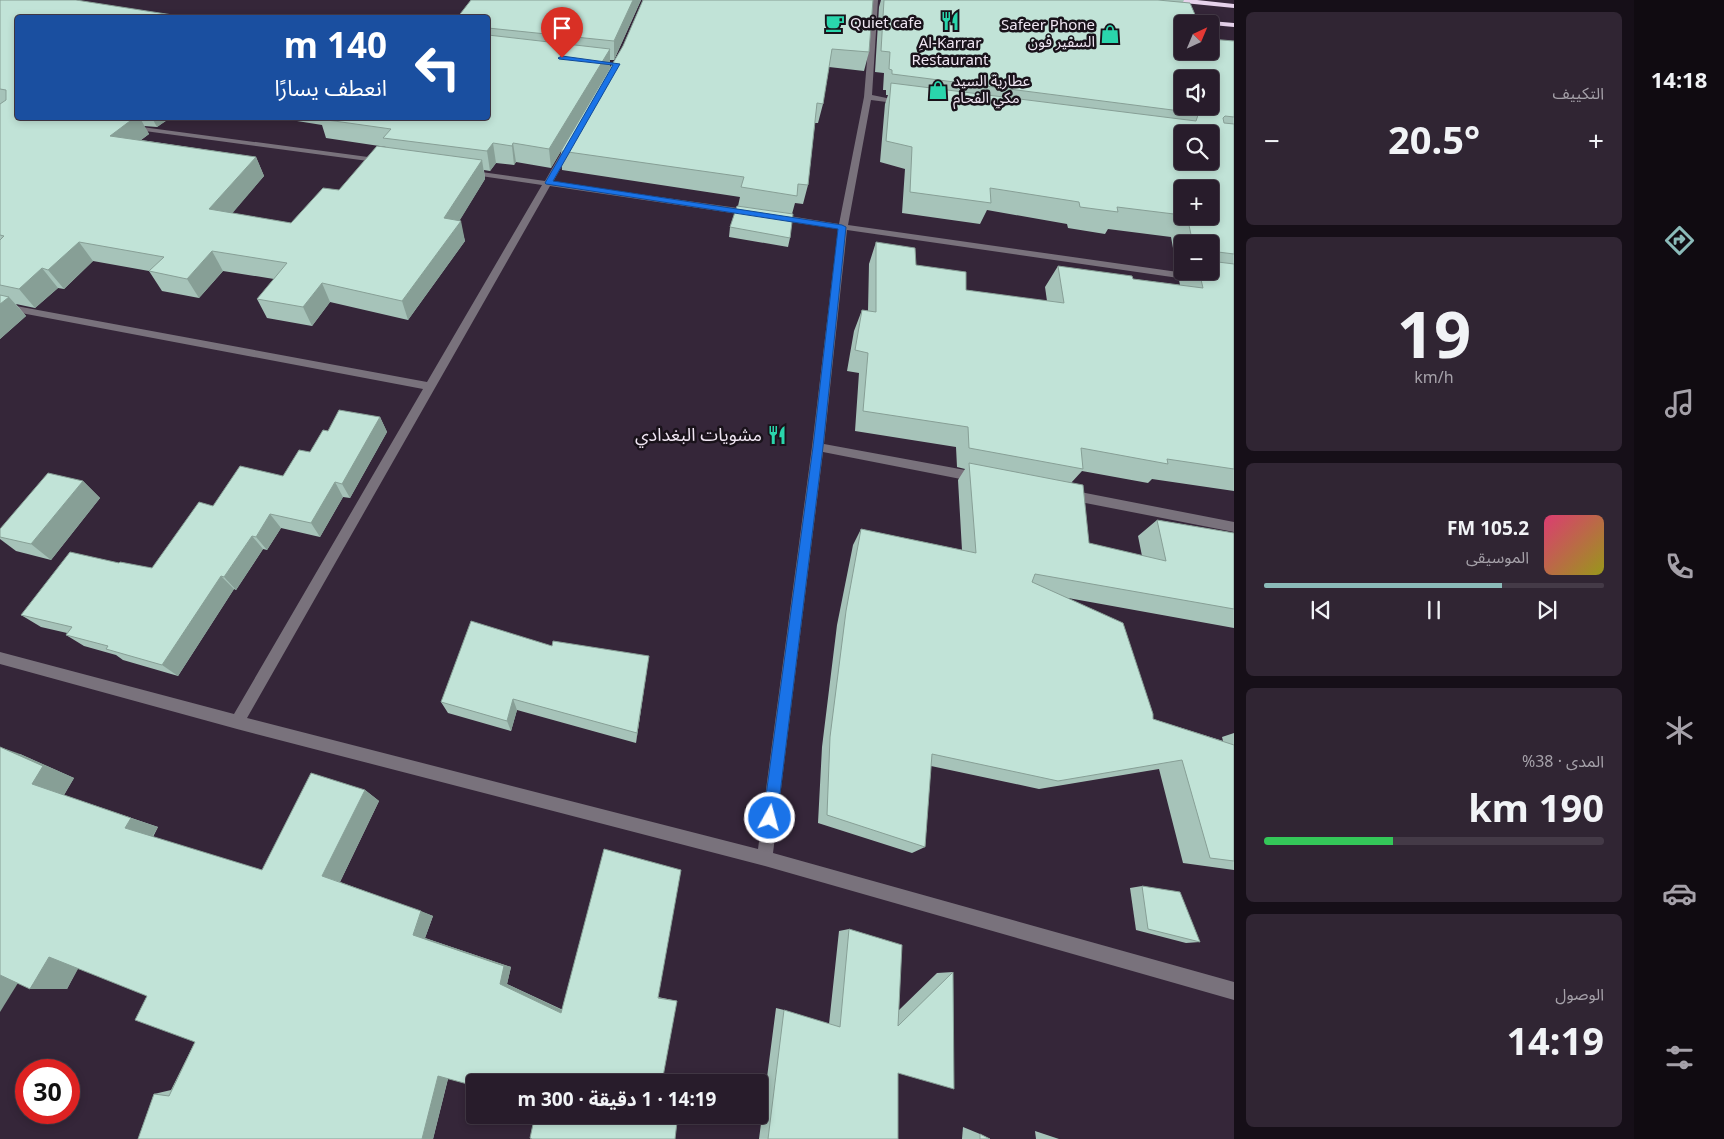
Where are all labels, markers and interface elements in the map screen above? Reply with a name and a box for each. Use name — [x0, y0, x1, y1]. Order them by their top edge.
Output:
pin — [541, 7, 583, 58]
restaurant icon: ِAl-Karrar Restaurant — [939, 10, 961, 32]
cafe icon: Quiet cafe — [824, 12, 846, 34]
place label: Quiet cafe — [850, 12, 922, 32]
icon: arrive — [548, 14, 576, 42]
place label: Safeer Phone السفير فون — [1001, 14, 1095, 51]
north arrow — [1174, 15, 1219, 60]
map controls — [1174, 15, 1219, 280]
text: 140 m — [284, 21, 387, 68]
shop icon: Safeer Phone السفير فون — [1099, 23, 1121, 45]
place label: ِAl-Karrar Restaurant — [911, 32, 989, 69]
icon: left — [405, 35, 470, 100]
text: 14:18 — [1651, 64, 1707, 94]
place label: عطارية السيد مكي الفحام — [953, 70, 1031, 109]
button: sound — [1174, 70, 1219, 115]
text: انعطف يسارًا — [274, 72, 387, 102]
shop icon: عطارية السيد مكي الفحام — [927, 79, 949, 101]
text: التكييف — [1552, 82, 1604, 104]
text: 20.5° — [1388, 113, 1480, 165]
text: − — [1264, 121, 1280, 159]
text: + — [1588, 121, 1604, 159]
button: search — [1174, 125, 1219, 170]
button: + — [1174, 180, 1219, 225]
icon: directions — [1662, 223, 1697, 258]
button: − — [1174, 235, 1219, 280]
text: 19 — [1397, 289, 1471, 377]
text: km/h — [1414, 366, 1454, 388]
icon: music — [1662, 386, 1697, 421]
place label: مشويات البغدادي — [635, 422, 762, 448]
restaurant icon: مشويات البغدادي — [766, 424, 788, 446]
text: 105.2 FM — [1447, 515, 1529, 541]
text: الموسيقى — [1466, 546, 1529, 568]
icon: phone — [1662, 549, 1697, 584]
icon: previous — [1307, 596, 1335, 624]
icon: pause — [1420, 596, 1448, 624]
icon: next — [1533, 596, 1561, 624]
icon: climate — [1662, 713, 1697, 748]
text: المدى · 38% — [1522, 750, 1604, 772]
text: 190 km — [1468, 781, 1604, 833]
position arrow — [743, 791, 795, 843]
icon: car — [1662, 876, 1697, 911]
text: الوصول — [1555, 983, 1604, 1005]
text: 14:19 — [1506, 1014, 1604, 1066]
icon: filters — [1662, 1040, 1697, 1075]
speed limit sign: 30 — [15, 1059, 80, 1124]
text: 14:19 · 1 دقيقة · 300 m — [518, 1086, 716, 1112]

